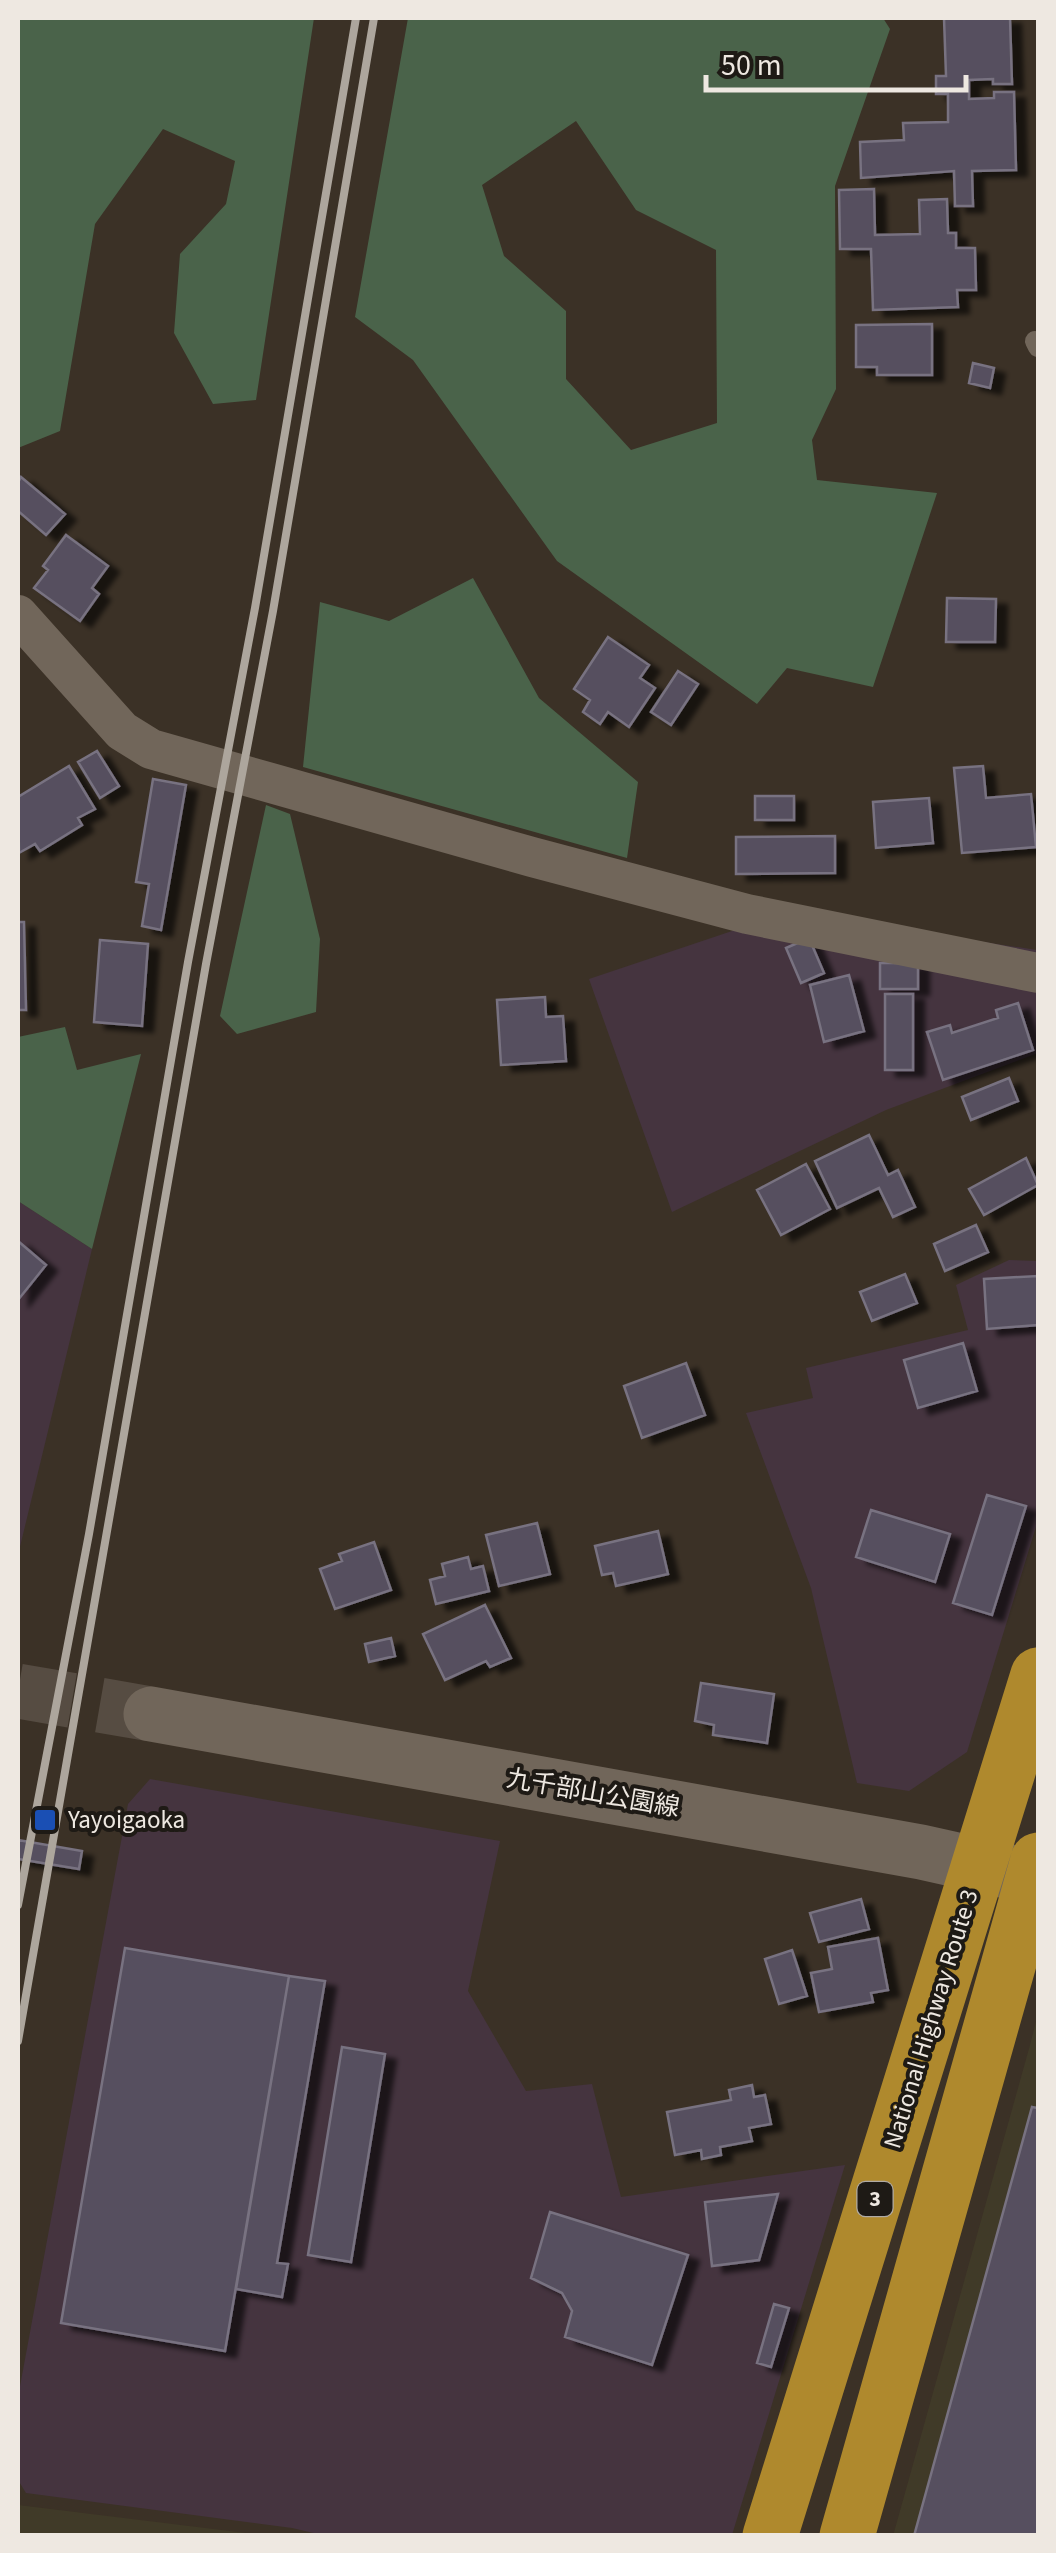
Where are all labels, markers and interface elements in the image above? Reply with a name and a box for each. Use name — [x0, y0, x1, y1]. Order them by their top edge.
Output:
scale bar — [706, 30, 966, 92]
text: 50 m — [721, 44, 782, 87]
street label: 九千部山公園線 — [504, 1760, 682, 1826]
place label: Yayoigaoka — [67, 1802, 185, 1838]
marker: Yayoigaoka — [32, 1807, 58, 1833]
street label: National Highway Route 3 — [874, 1885, 988, 2153]
road number: 3 — [858, 2182, 892, 2216]

